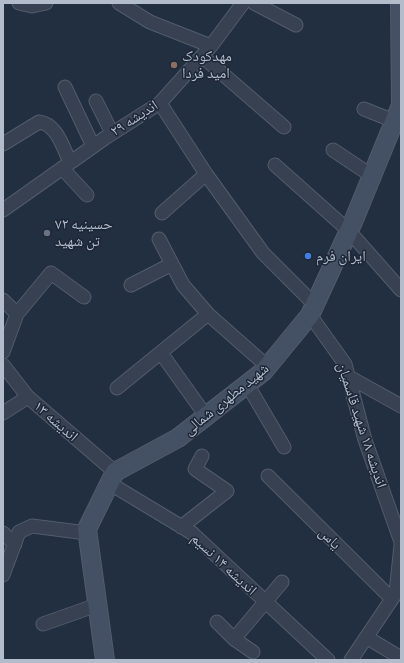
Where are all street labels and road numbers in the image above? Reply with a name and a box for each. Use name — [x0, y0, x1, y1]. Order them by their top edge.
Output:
street label: اندیشه ۲۹ — [107, 96, 161, 140]
street label: شهید مطهری شمالی — [180, 359, 272, 439]
street label: اندیشه ۱۸ شهید قاسمیان — [333, 360, 391, 490]
street label: اندیشه ۱۳ — [30, 397, 82, 445]
street label: یاس — [315, 523, 345, 553]
street label: اندیشه ۱۴ نسیم — [187, 529, 261, 599]

